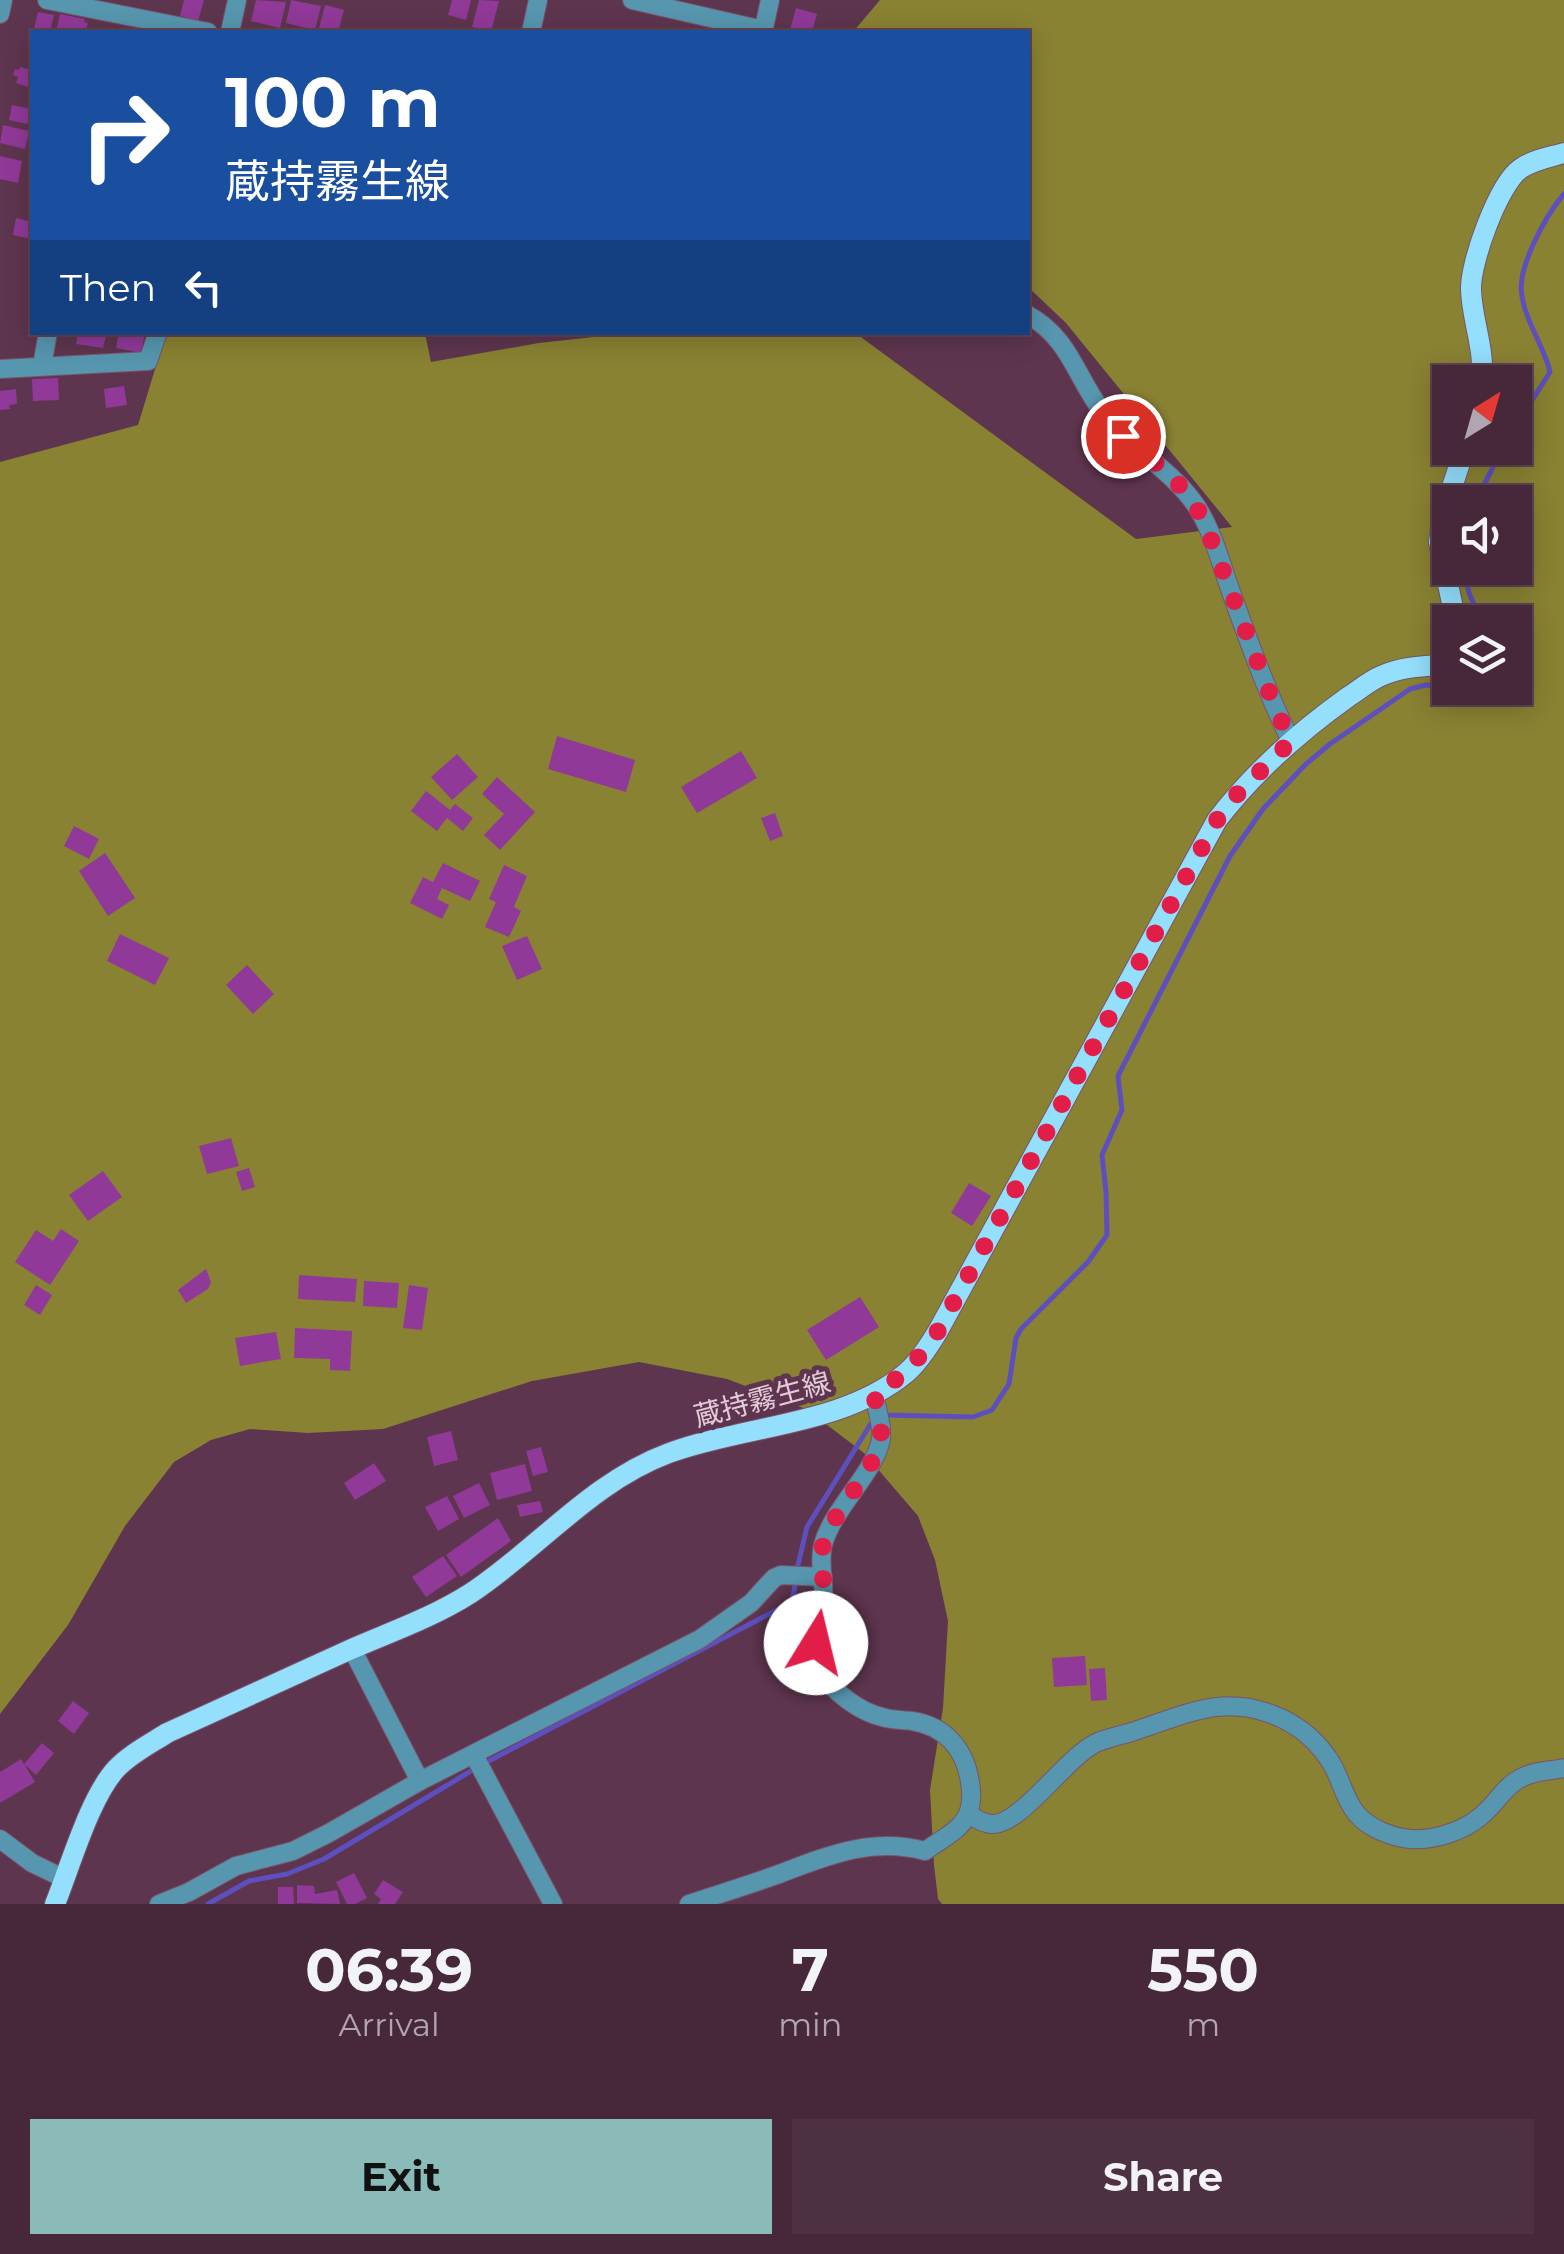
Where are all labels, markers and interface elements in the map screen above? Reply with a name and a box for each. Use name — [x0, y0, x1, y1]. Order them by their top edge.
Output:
text: 100 m — [225, 59, 441, 145]
icon: right — [60, 70, 190, 200]
text: 蔵持霧生線 — [225, 153, 450, 208]
icon: left — [176, 260, 231, 315]
text: Then — [60, 264, 156, 311]
north arrow — [1432, 365, 1532, 465]
map controls — [1432, 365, 1532, 705]
pin — [1081, 394, 1166, 479]
icon: arrive — [1096, 409, 1151, 464]
button: sound — [1432, 485, 1532, 585]
button: layers — [1432, 605, 1532, 705]
street label: 蔵持霧生線 — [690, 1364, 834, 1434]
position arrow — [764, 1591, 868, 1695]
text: 06:39 — [305, 1933, 473, 2006]
text: 7 — [792, 1933, 829, 2006]
text: 550 — [1147, 1933, 1259, 2006]
text: Arrival — [339, 2005, 440, 2044]
text: min — [778, 2005, 842, 2044]
text: m — [1186, 2005, 1220, 2044]
button: Exit — [30, 2119, 772, 2234]
button: Share — [792, 2119, 1534, 2234]

